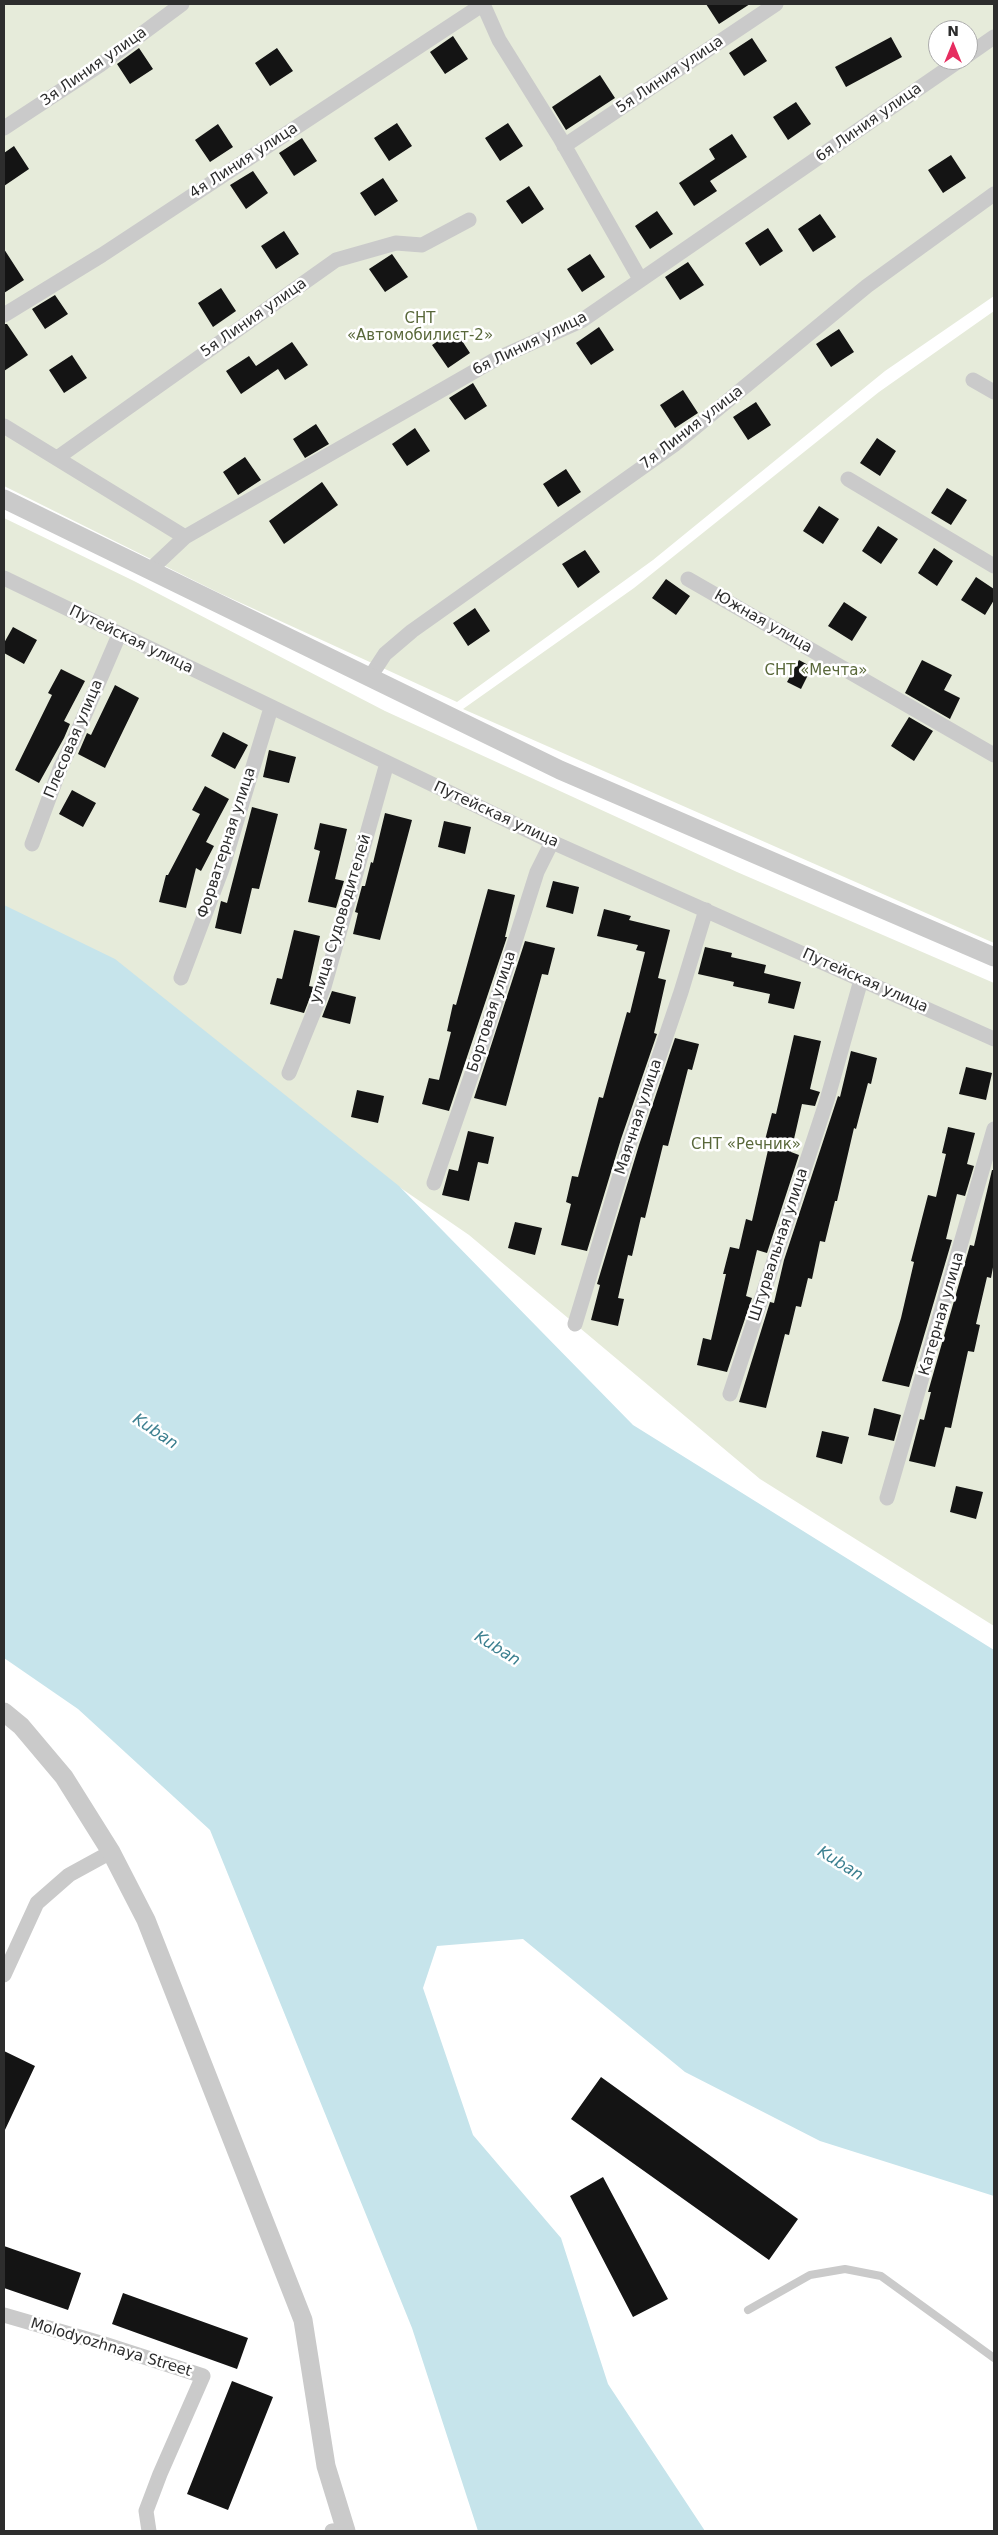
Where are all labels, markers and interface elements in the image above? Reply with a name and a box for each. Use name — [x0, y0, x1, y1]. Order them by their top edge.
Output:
north arrow — [928, 20, 978, 70]
text: N — [947, 23, 959, 39]
street label: 3я Линия улица — [38, 24, 150, 110]
street label: 5я Линия улица — [613, 32, 727, 118]
street label: 6я Линия улица — [813, 80, 925, 166]
street label: 4я Линия улица — [187, 119, 301, 203]
street label: 5я Линия улица — [198, 275, 310, 361]
street label: 6я Линия улица — [470, 308, 590, 380]
park label: СНТ «Автомобилист-2» — [347, 310, 493, 345]
street label: 7я Линия улица — [637, 382, 747, 474]
street label: Южная улица — [711, 587, 815, 657]
street label: Путейская улица — [66, 602, 196, 678]
park label: СНТ «Мечта» — [764, 662, 868, 680]
street label: Плесовая улица — [41, 677, 107, 801]
street label: Форватерная улица — [194, 765, 260, 921]
street label: Путейская улица — [431, 778, 561, 852]
street label: улица Судоводителей — [307, 832, 375, 1006]
street label: Путейская улица — [799, 945, 931, 1017]
street label: Бортовая улица — [464, 949, 520, 1075]
street label: Маячная улица — [612, 1057, 666, 1177]
park label: СНТ «Речник» — [691, 1136, 801, 1154]
street label: Штурвальная улица — [746, 1166, 812, 1324]
street label: Катерная улица — [916, 1250, 968, 1378]
water label: Kuban — [129, 1410, 181, 1454]
water label: Kuban — [471, 1628, 523, 1670]
water label: Kuban — [814, 1843, 866, 1885]
street label: Molodyozhnaya Street — [28, 2315, 194, 2381]

